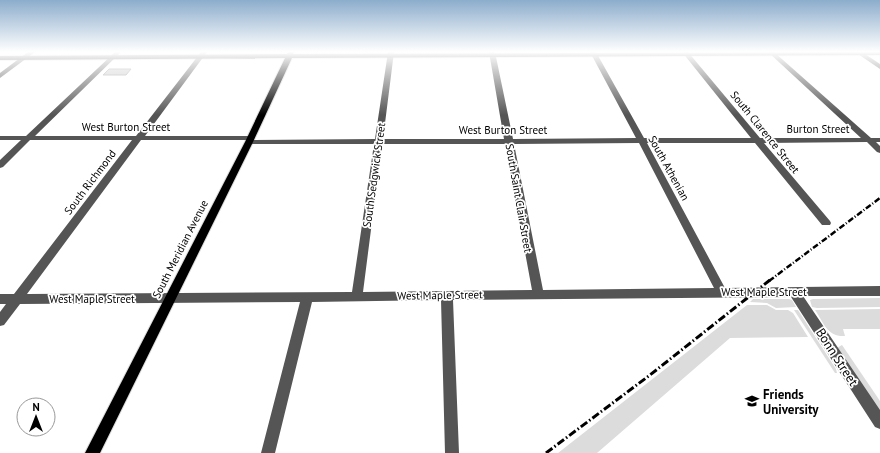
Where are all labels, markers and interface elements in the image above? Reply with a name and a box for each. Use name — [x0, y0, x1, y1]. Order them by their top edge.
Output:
street label: South Clarence Street — [727, 88, 803, 176]
street label: West Burton Street — [82, 120, 171, 134]
street label: South Sedgwick Street — [360, 121, 388, 228]
street label: Burton Street — [787, 122, 850, 136]
street label: West Burton Street — [459, 123, 548, 137]
street label: South Athenian — [645, 133, 693, 203]
street label: South Saint Clair Street — [503, 143, 535, 254]
street label: South Richmond — [61, 147, 119, 217]
street label: South Meridian Avenue — [149, 197, 211, 301]
street label: West Maple Street — [721, 285, 807, 299]
street label: West Maple Street — [397, 287, 483, 303]
street label: West Maple Street — [49, 292, 135, 306]
street label: Bonn Street — [812, 325, 862, 390]
place label: Friends University — [763, 386, 819, 418]
school or university icon: Friends University — [744, 393, 760, 409]
north arrow — [16, 397, 56, 437]
text: N — [32, 400, 40, 414]

